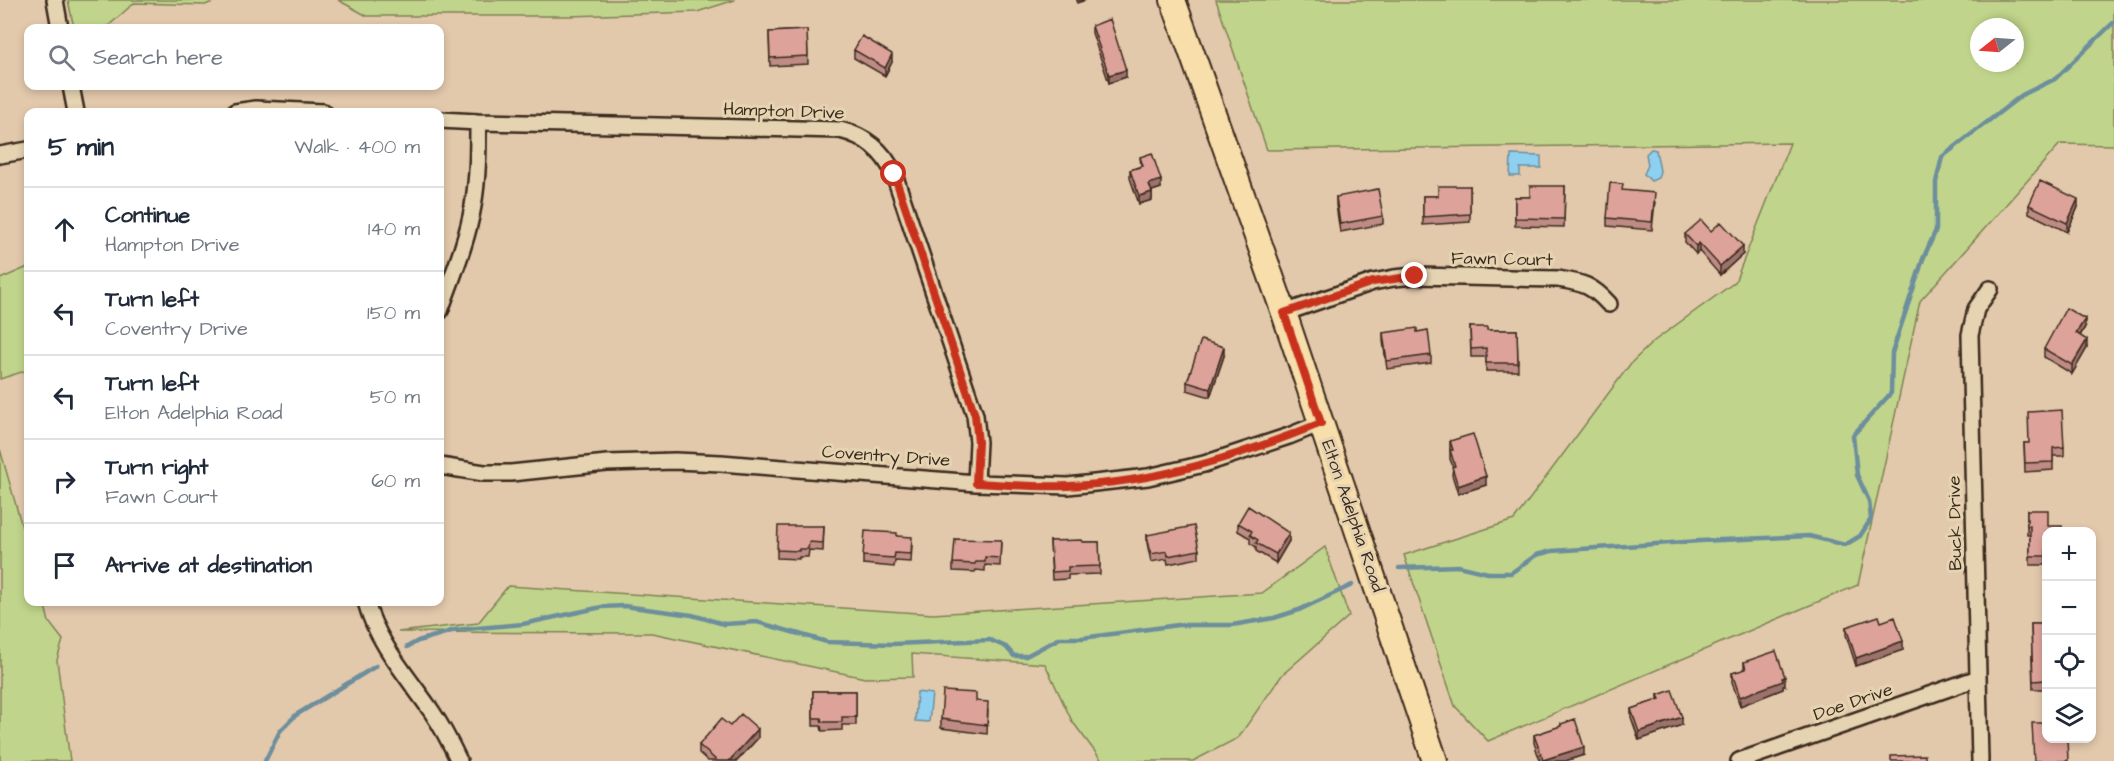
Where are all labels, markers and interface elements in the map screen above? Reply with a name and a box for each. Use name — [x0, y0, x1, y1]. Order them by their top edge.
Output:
north arrow — [1970, 18, 2024, 72]
search box — [24, 24, 444, 90]
icon: search — [45, 41, 78, 74]
text: Search here — [93, 42, 223, 73]
street label: Hampton Drive — [723, 96, 845, 126]
text: 5 min — [48, 129, 114, 165]
text: Walk · 400 m — [294, 133, 420, 161]
route start — [880, 160, 906, 186]
text: Continue — [105, 200, 190, 231]
icon: ahead — [48, 213, 81, 246]
text: 140 m — [368, 215, 420, 243]
text: Hampton Drive — [105, 231, 240, 259]
street label: Fawn Court — [1451, 246, 1554, 272]
route end — [1401, 262, 1427, 288]
text: Turn left — [105, 284, 199, 315]
icon: left — [48, 297, 81, 330]
text: 150 m — [367, 299, 420, 327]
text: Coventry Drive — [105, 315, 248, 343]
text: Turn left — [105, 368, 199, 399]
icon: left — [48, 381, 81, 414]
text: 50 m — [370, 383, 420, 411]
text: Elton Adelphia Road — [105, 399, 283, 427]
street label: Elton Adelphia Road — [1315, 436, 1391, 596]
street label: Coventry Drive — [821, 439, 951, 474]
text: Turn right — [105, 452, 208, 483]
icon: right — [48, 465, 81, 498]
text: 60 m — [371, 467, 420, 495]
street label: Buck Drive — [1942, 475, 1968, 571]
text: Fawn Court — [105, 483, 218, 511]
map controls — [2042, 527, 2096, 743]
button: + — [2042, 527, 2096, 581]
icon: arrive — [48, 549, 81, 582]
text: Arrive at destination — [105, 550, 312, 581]
button: − — [2042, 581, 2096, 635]
button: locate — [2042, 635, 2096, 689]
street label: Doe Drive — [1810, 677, 1896, 727]
button: layers — [2042, 689, 2096, 743]

